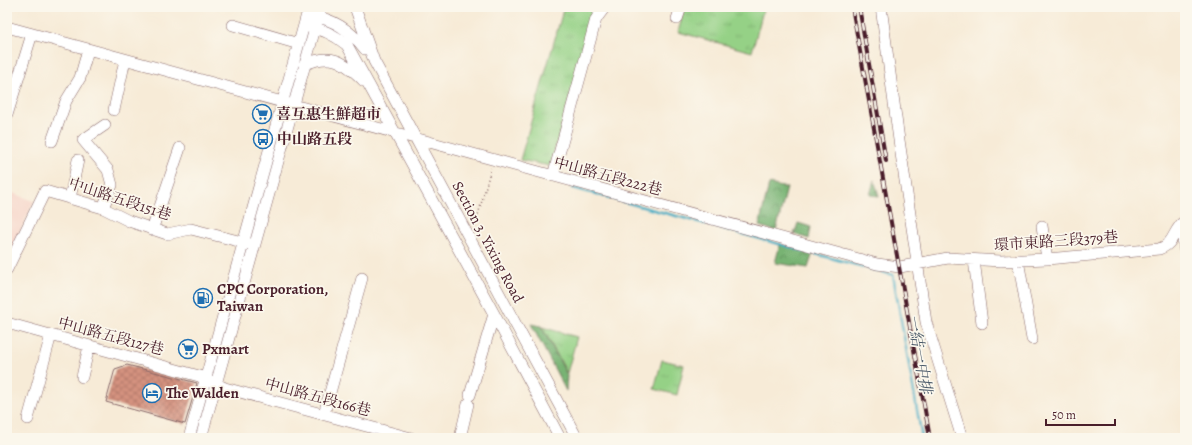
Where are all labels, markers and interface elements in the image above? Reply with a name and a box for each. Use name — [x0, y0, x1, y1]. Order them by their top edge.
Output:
supermarket icon: 喜互惠生鮮超市 — [251, 103, 273, 125]
place label: 喜互惠生鮮超市 — [276, 104, 381, 124]
bus stop icon: 中山路五段 — [252, 128, 274, 150]
place label: 中山路五段 — [277, 129, 352, 149]
street label: 中山路五段222巷 — [552, 152, 664, 200]
street label: 中山路五段151巷 — [66, 173, 174, 225]
street label: Section 3, Yixing Road — [448, 178, 529, 307]
street label: 環市東路三段379巷 — [993, 227, 1119, 255]
place label: CPC Corporation, Taiwan — [217, 279, 328, 316]
fuel station icon: CPC Corporation, Taiwan — [192, 287, 214, 309]
street label: 中山路五段127巷 — [56, 312, 166, 360]
water label: 一結一中排 — [901, 313, 937, 397]
supermarket icon: Pxmart — [177, 338, 199, 360]
place label: Pxmart — [202, 339, 249, 359]
street label: 中山路五段166巷 — [263, 373, 373, 421]
hotel icon: The Walden — [141, 382, 163, 404]
place label: The Walden — [166, 383, 239, 403]
scale bar — [1046, 401, 1115, 427]
text: 50 m — [1052, 407, 1076, 423]

